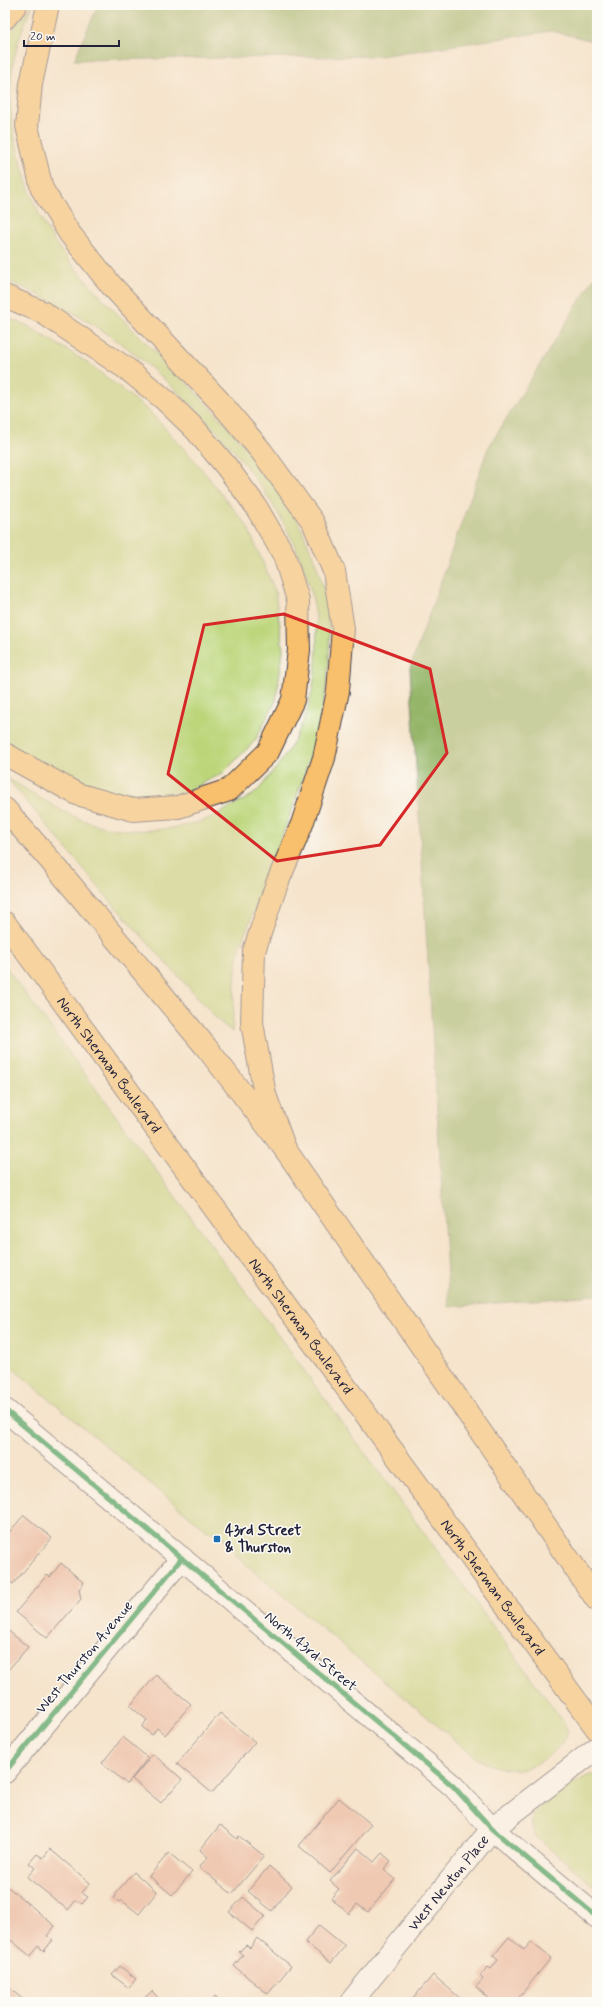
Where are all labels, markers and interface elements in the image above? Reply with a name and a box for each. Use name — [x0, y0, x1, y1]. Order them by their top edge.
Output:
scale bar — [24, 22, 119, 48]
text: 20 m — [30, 29, 56, 45]
street label: North Sherman Boulevard — [52, 993, 165, 1138]
street label: North Sherman Boulevard — [243, 1254, 357, 1399]
street label: North Sherman Boulevard — [435, 1515, 549, 1660]
place label: 43rd Street & Thurston — [225, 1521, 301, 1558]
marker: 43rd Street & Thurston — [212, 1534, 222, 1544]
street label: West Thurston Avenue — [32, 1597, 138, 1718]
street label: North 43rd Street — [260, 1607, 361, 1696]
street label: West Newton Place — [404, 1831, 494, 1936]

